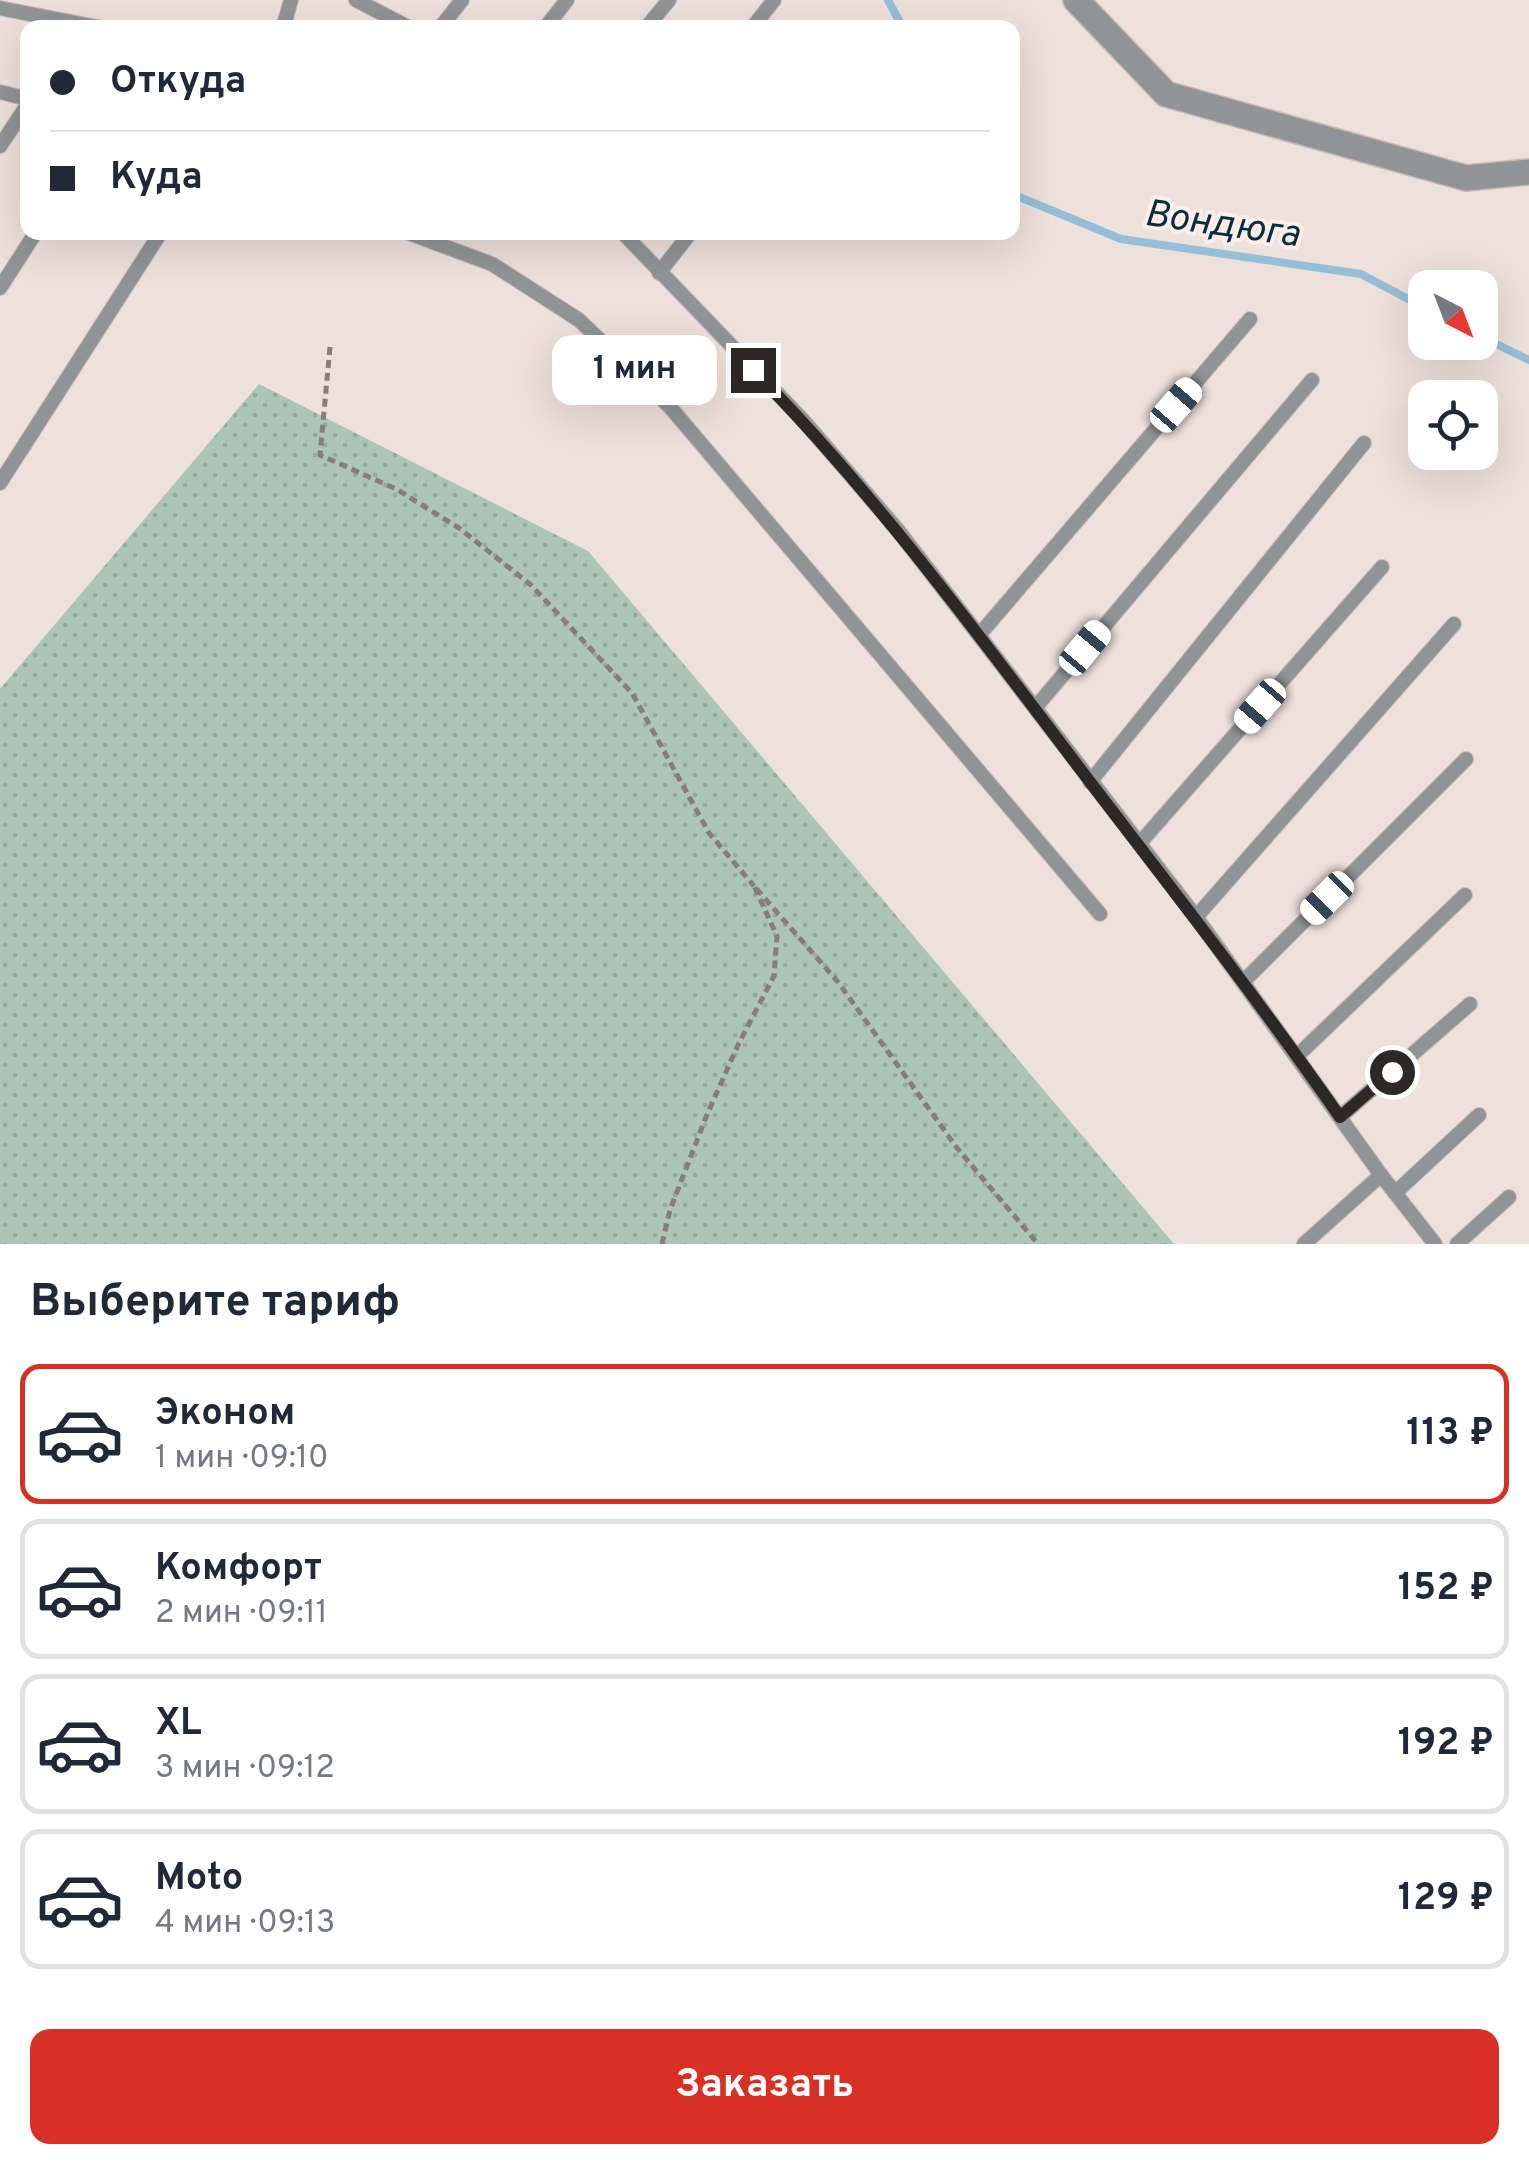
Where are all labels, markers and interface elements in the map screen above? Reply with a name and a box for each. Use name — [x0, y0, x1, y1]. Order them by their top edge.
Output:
text: Откуда — [110, 58, 246, 107]
text: Куда — [110, 154, 203, 203]
water label: Вондюга — [1141, 191, 1303, 261]
north arrow — [1408, 270, 1498, 360]
map controls — [1408, 270, 1498, 470]
callout: 1 мин — [553, 335, 718, 405]
route end — [731, 348, 776, 393]
text: 1 мин — [593, 350, 676, 390]
car — [1145, 373, 1207, 437]
button: locate — [1408, 380, 1498, 470]
car — [1054, 615, 1116, 681]
car — [1229, 674, 1291, 738]
car — [1295, 866, 1359, 930]
route start — [1370, 1050, 1415, 1095]
text: Выберите тариф — [30, 1275, 400, 1332]
icon: car — [35, 1389, 125, 1479]
text: Эконом — [155, 1390, 295, 1439]
text: 113 ₽ — [1406, 1410, 1494, 1459]
text: 1 мин · 09:10 — [155, 1439, 329, 1479]
icon: car — [35, 1544, 125, 1634]
text: Комфорт — [155, 1545, 322, 1594]
text: 152 ₽ — [1398, 1565, 1494, 1614]
text: 2 мин · 09:11 — [155, 1594, 328, 1634]
icon: car — [35, 1699, 125, 1789]
text: XL — [155, 1700, 202, 1749]
text: 192 ₽ — [1398, 1720, 1494, 1769]
text: 3 мин · 09:12 — [155, 1749, 335, 1789]
icon: car — [35, 1854, 125, 1944]
text: Moto — [155, 1855, 243, 1904]
text: 129 ₽ — [1398, 1875, 1494, 1924]
text: 4 мин · 09:13 — [155, 1904, 335, 1944]
button: Заказать — [30, 2029, 1499, 2144]

